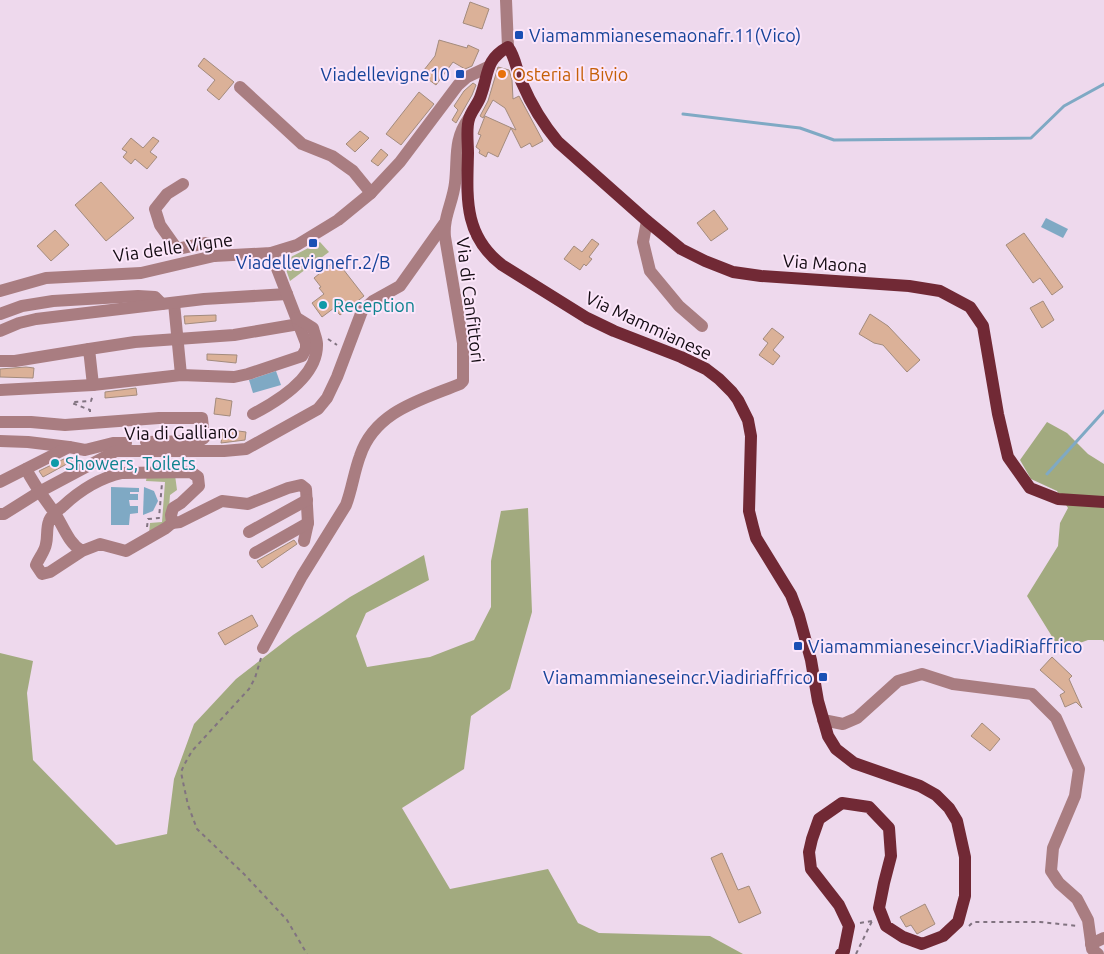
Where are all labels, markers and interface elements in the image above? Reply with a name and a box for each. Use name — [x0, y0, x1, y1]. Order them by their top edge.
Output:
place label: Viamammianesemaonafr.11(Vico) — [529, 25, 801, 46]
marker: Viamammianesemaonafr.11(Vico) — [513, 29, 525, 41]
place label: Viadellevigne10 — [321, 64, 450, 84]
place label: Osteria Il Bivio — [512, 64, 628, 84]
marker: Viadellevigne10 — [454, 68, 466, 80]
marker: Osteria Il Bivio — [496, 68, 508, 80]
street label: Via delle Vigne — [112, 229, 234, 265]
street label: Via di Canfittori — [453, 236, 489, 364]
marker: Viadellevignefr.2/B — [307, 237, 319, 249]
street label: Via Maona — [782, 250, 868, 276]
place label: Viadellevignefr.2/B — [236, 252, 390, 272]
street label: Via Mammianese — [583, 287, 715, 363]
place label: Reception — [333, 295, 415, 315]
marker: Reception — [317, 299, 329, 311]
street label: Via di Galliano — [124, 421, 238, 443]
place label: Showers, Toilets — [65, 453, 196, 473]
marker: Showers, Toilets — [49, 457, 61, 469]
place label: Viamammianeseincr.ViadiRiaffrico — [808, 636, 1082, 656]
marker: Viamammianeseincr.ViadiRiaffrico — [792, 640, 804, 652]
place label: Viamammianeseincr.Viadiriaffrico — [543, 667, 813, 687]
marker: Viamammianeseincr.Viadiriaffrico — [817, 671, 829, 683]

